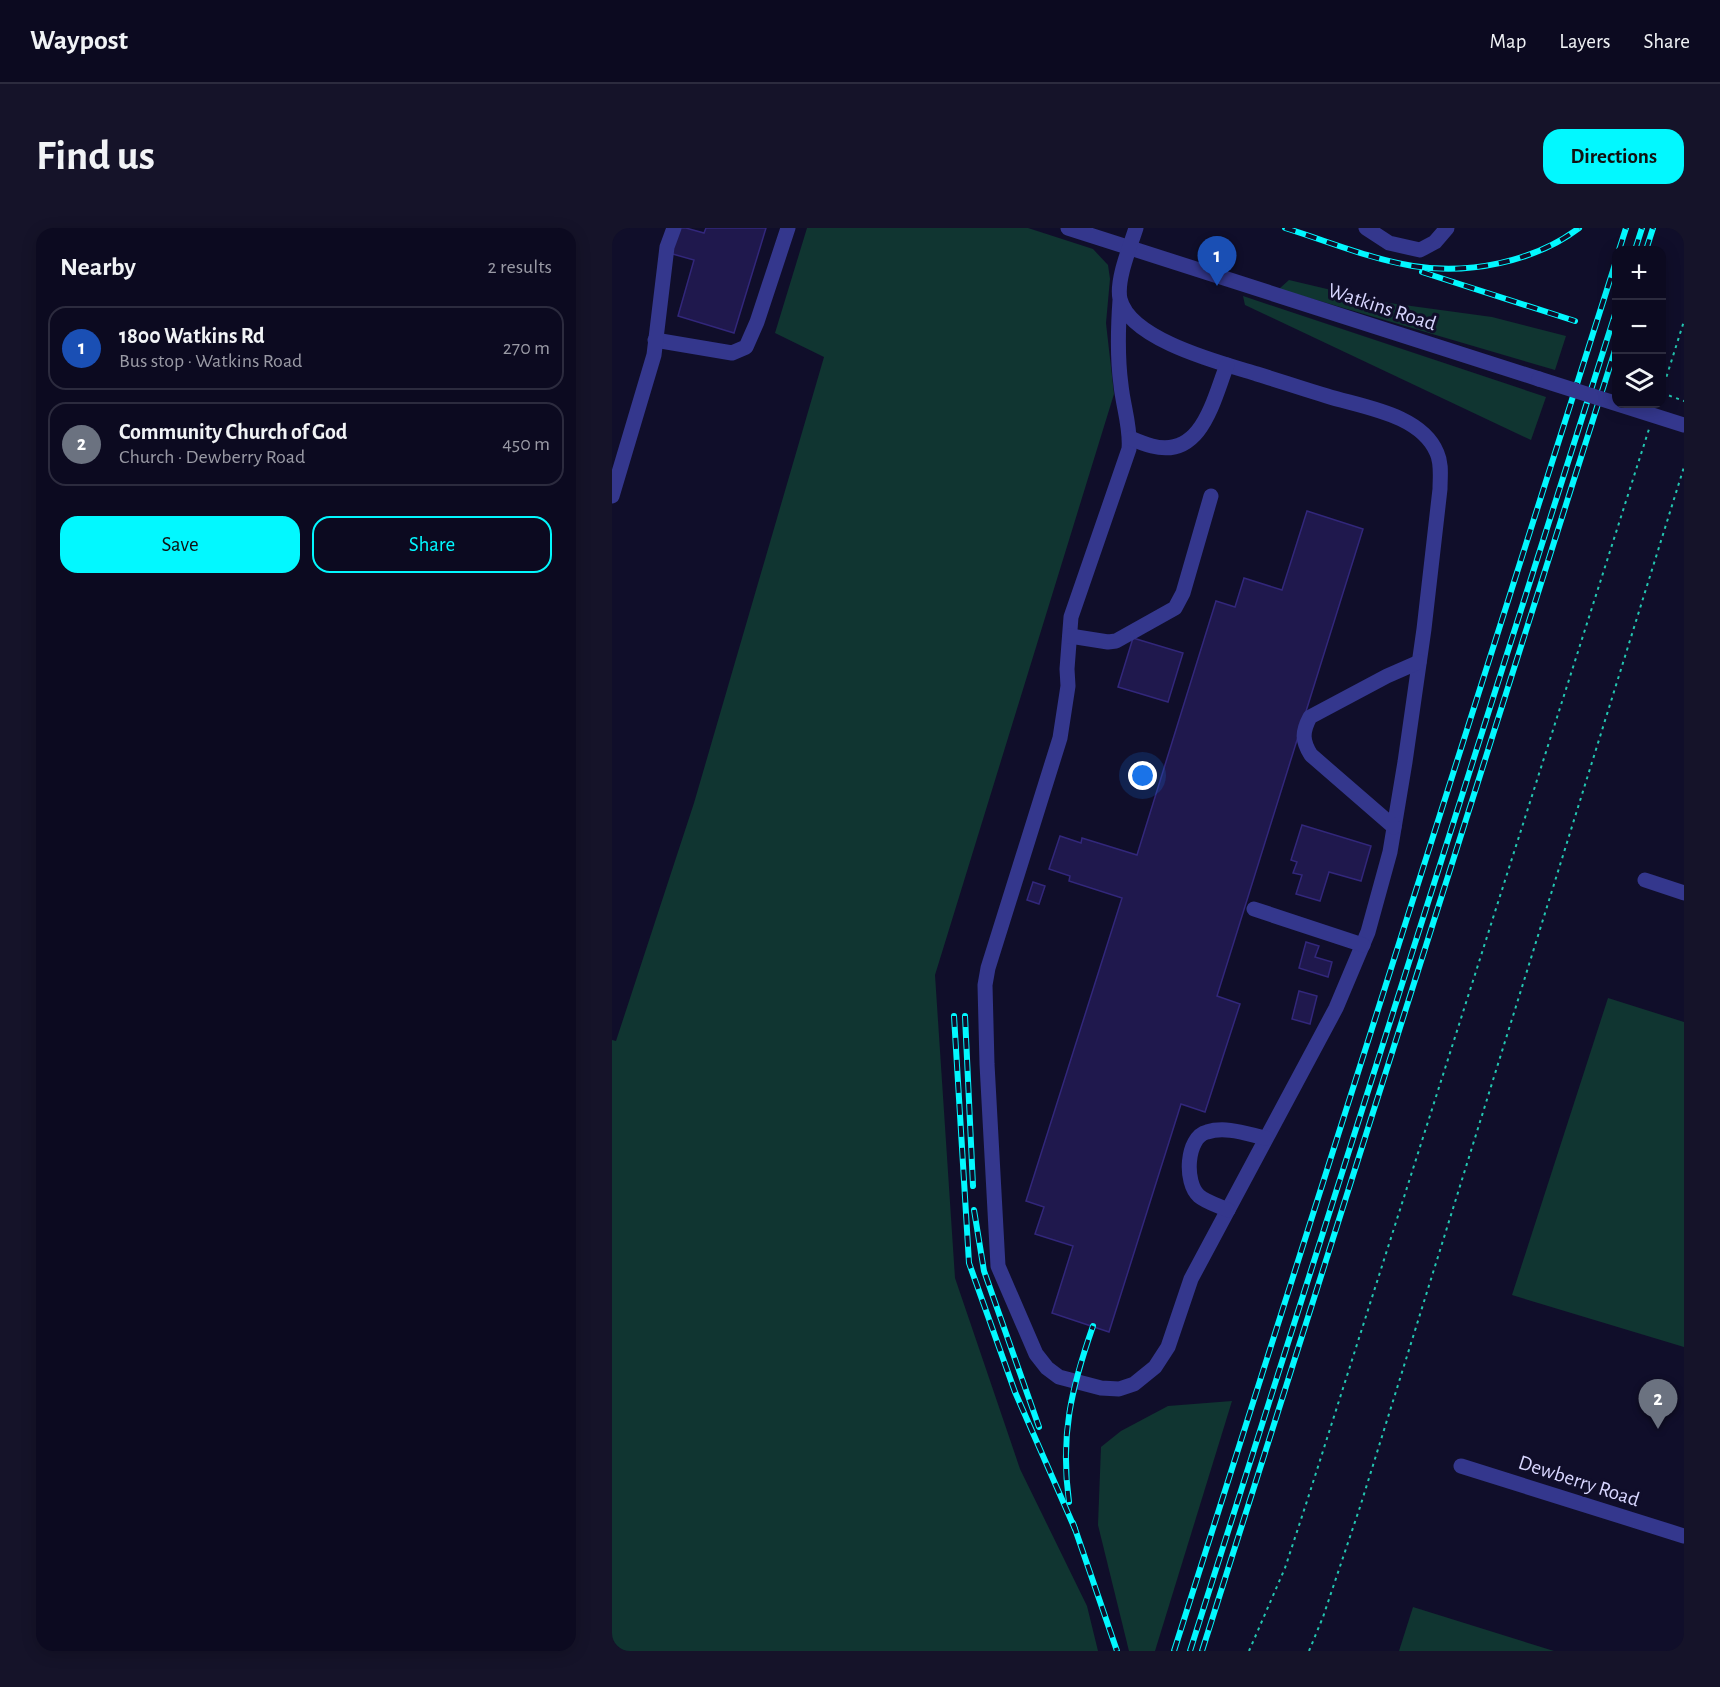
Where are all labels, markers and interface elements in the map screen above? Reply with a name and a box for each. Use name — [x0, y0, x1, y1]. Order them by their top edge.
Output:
text: Waypost — [30, 27, 128, 55]
text: Map — [1490, 31, 1526, 52]
text: Layers — [1559, 31, 1610, 52]
text: Share — [1643, 31, 1690, 52]
button: Directions — [1543, 129, 1684, 184]
text: Find us — [36, 135, 155, 177]
pin: 1 — [1198, 236, 1236, 286]
map controls — [1612, 246, 1666, 408]
button: + — [1612, 246, 1666, 300]
text: Nearby — [60, 254, 136, 280]
text: 2 results — [488, 257, 552, 277]
street label: Watkins Road — [1325, 280, 1439, 334]
button: − — [1612, 300, 1666, 354]
text: 1800 Watkins Rd — [119, 325, 265, 347]
text: 1 — [78, 338, 85, 358]
text: 270 m — [503, 338, 550, 358]
text: Bus stop · Watkins Road — [119, 351, 302, 371]
button: layers — [1612, 354, 1666, 408]
text: Community Church of God — [119, 421, 347, 443]
text: 2 — [77, 434, 86, 454]
text: 450 m — [502, 434, 550, 454]
text: Church · Dewberry Road — [119, 447, 305, 467]
button: Save — [60, 516, 300, 573]
button: Share — [312, 516, 552, 573]
your location — [1128, 761, 1157, 790]
pin: 2 — [1638, 1380, 1678, 1429]
street label: Dewberry Road — [1516, 1452, 1642, 1510]

